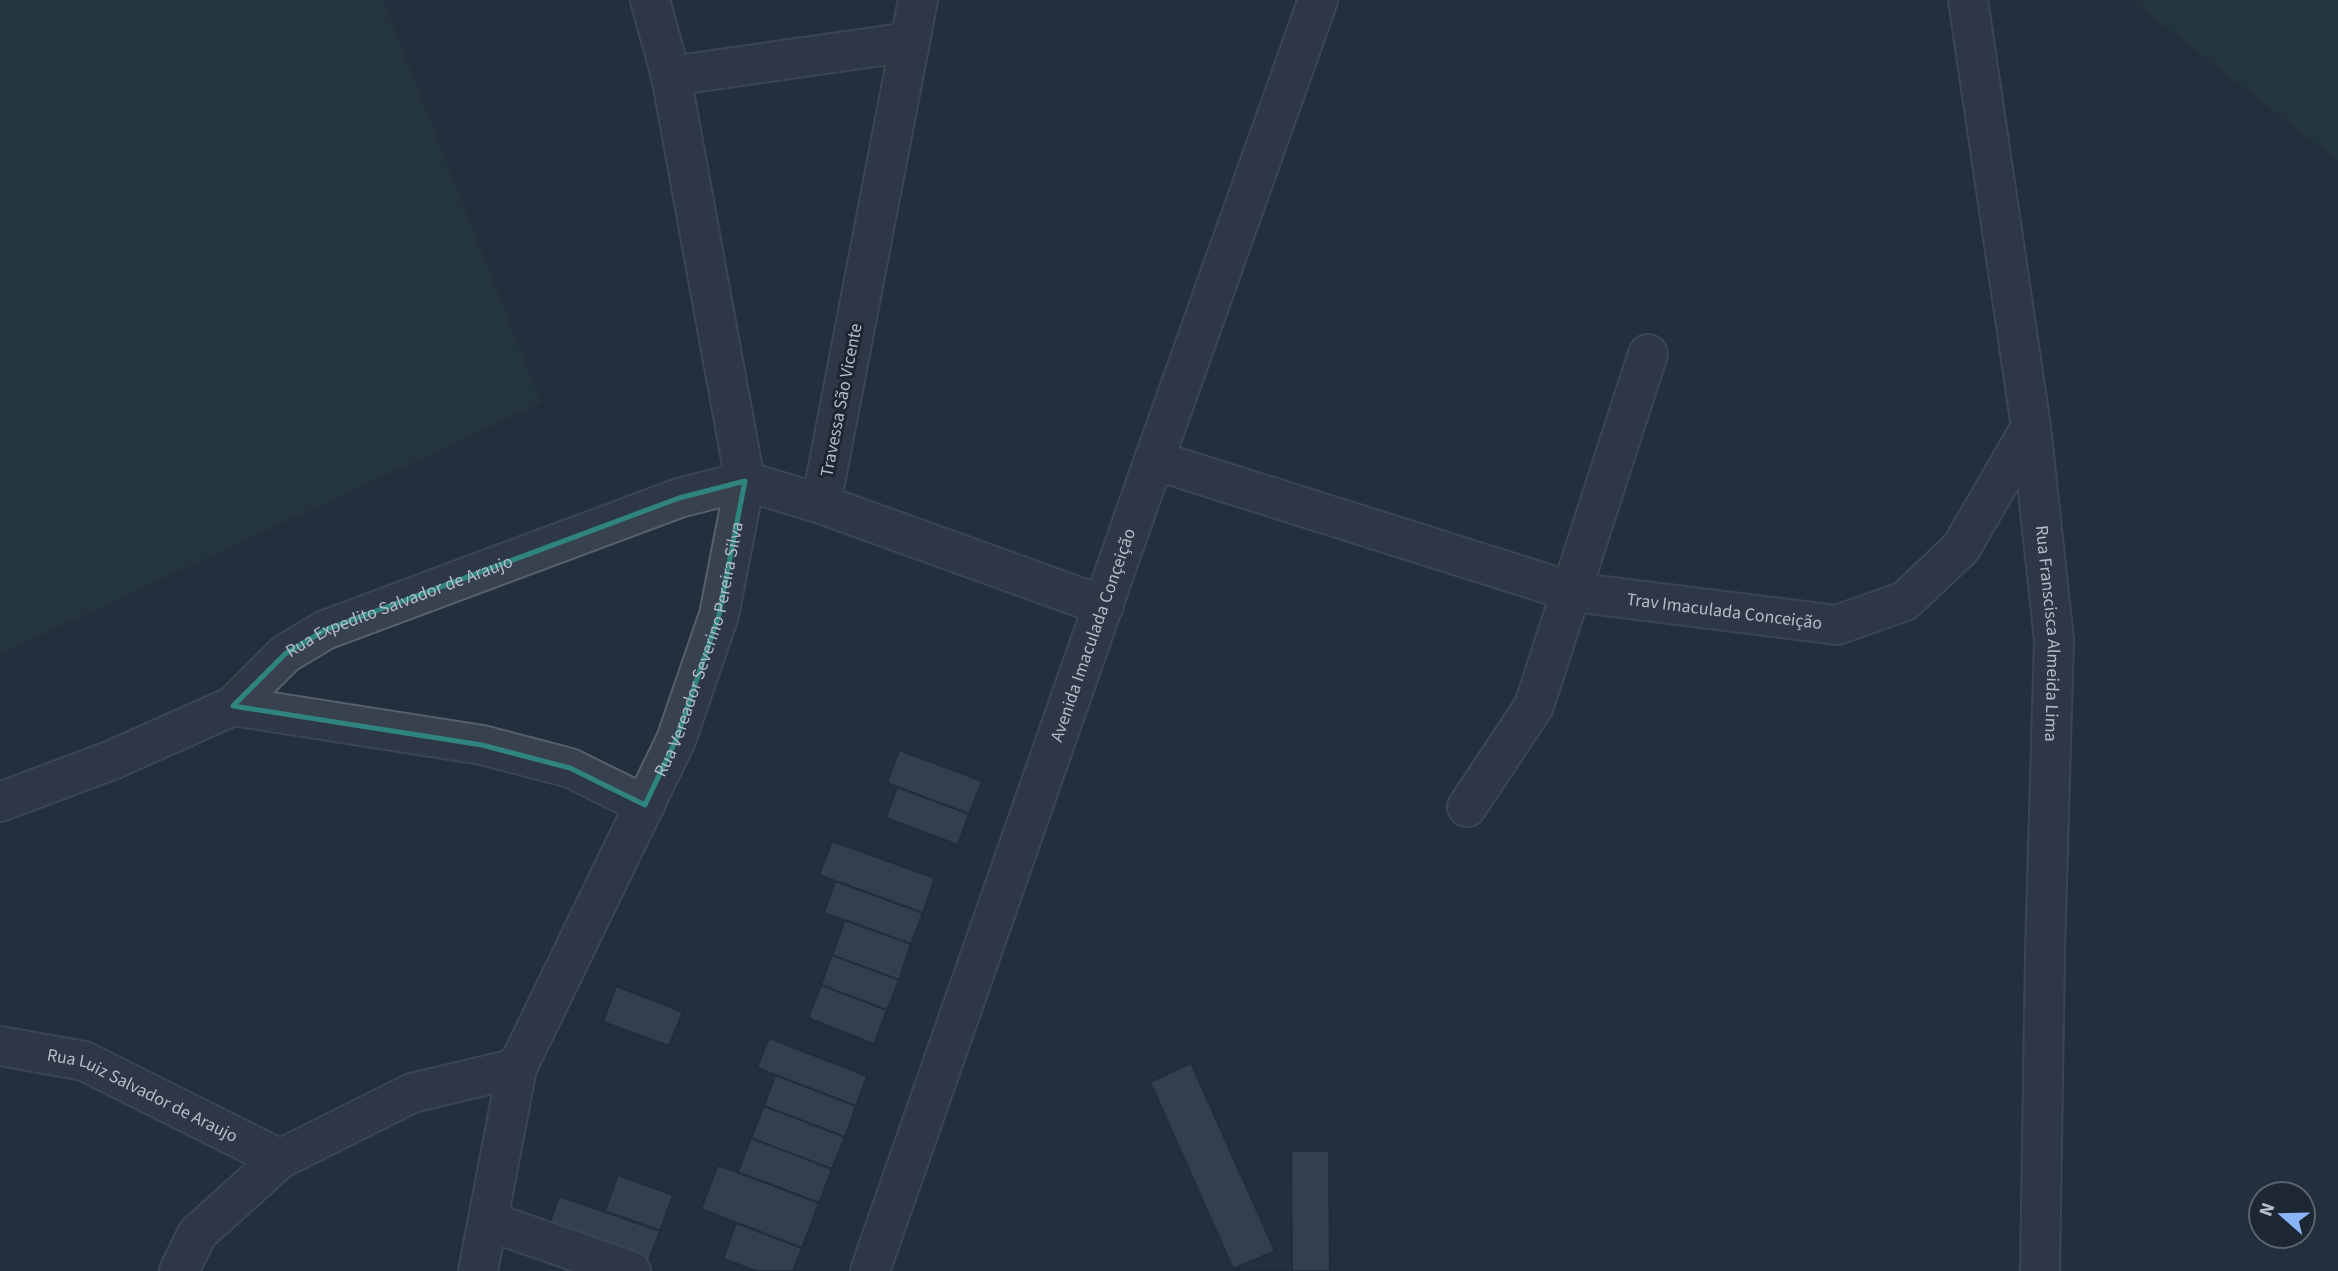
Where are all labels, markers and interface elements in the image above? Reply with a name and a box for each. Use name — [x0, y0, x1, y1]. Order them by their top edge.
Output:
street label: Travessa São Vicente — [814, 321, 869, 479]
street label: Rua Vereador Severino Pereira Silva — [648, 520, 750, 781]
street label: Rua Franscisca Almeida Lima — [2029, 524, 2066, 742]
street label: Avenida Imaculada Conçeição — [1044, 525, 1142, 745]
street label: Rua Expedito Salvador de Araujo — [281, 549, 516, 664]
street label: Trav Imaculada Conceição — [1625, 587, 1824, 636]
street label: Rua Luiz Salvador de Araujo — [45, 1043, 242, 1149]
north arrow — [2247, 1180, 2317, 1250]
text: N — [2253, 1199, 2282, 1220]

